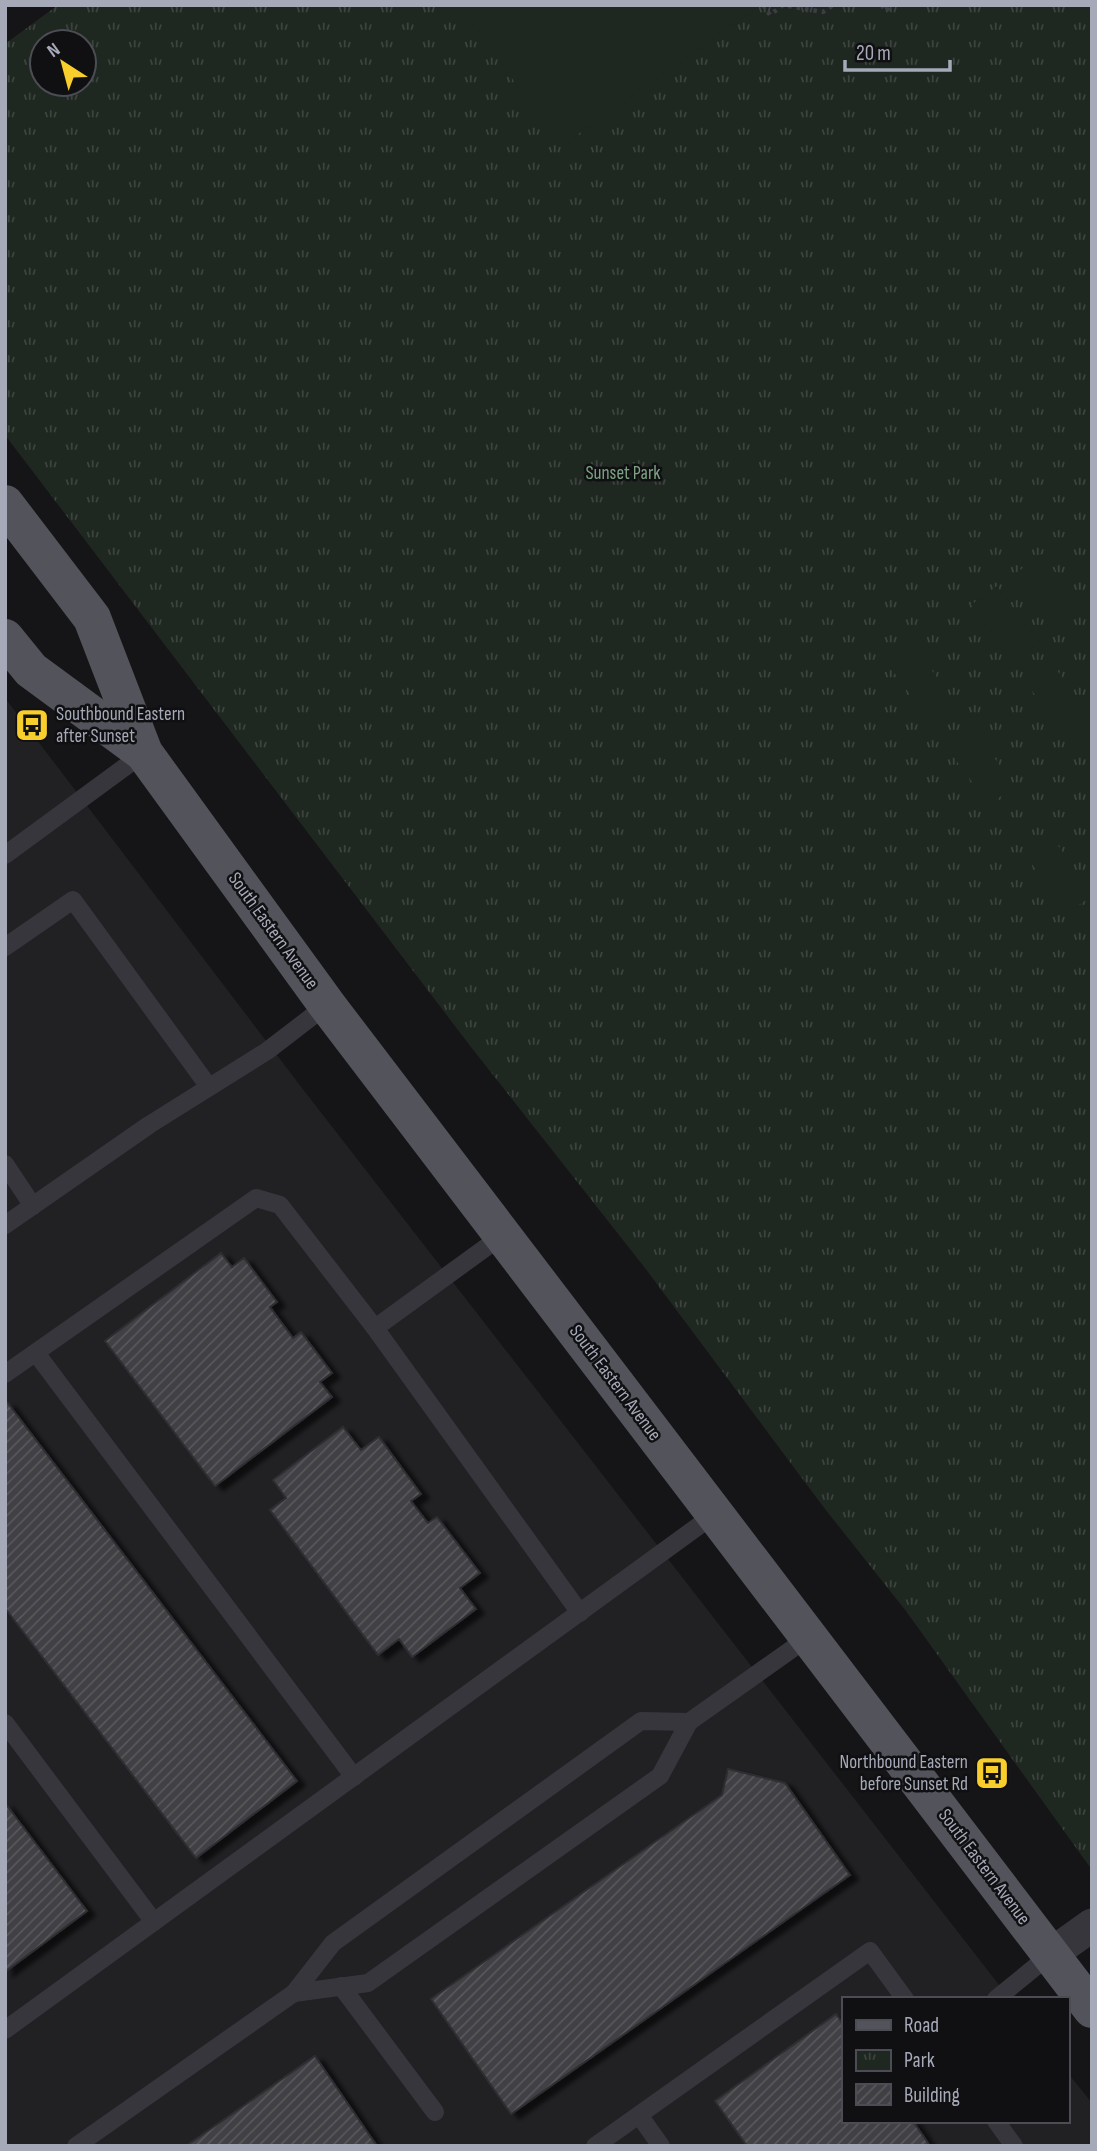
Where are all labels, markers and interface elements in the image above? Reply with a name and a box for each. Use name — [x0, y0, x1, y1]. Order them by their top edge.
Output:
north arrow — [28, 28, 98, 98]
scale bar — [845, 28, 950, 72]
text: N — [43, 38, 65, 63]
text: 20 m — [856, 41, 891, 66]
park label: Sunset Park — [585, 462, 661, 485]
place label: Southbound Eastern after Sunset — [56, 703, 185, 748]
bus stop icon: Southbound Eastern after Sunset — [13, 706, 51, 744]
street label: South Eastern Avenue — [223, 868, 323, 994]
street label: South Eastern Avenue — [564, 1321, 666, 1445]
place label: Northbound Eastern before Sunset Rd — [839, 1751, 968, 1796]
bus stop icon: Northbound Eastern before Sunset Rd — [973, 1754, 1011, 1792]
street label: South Eastern Avenue — [933, 1805, 1035, 1929]
legend — [842, 1997, 1069, 2123]
text: Road — [904, 2013, 939, 2038]
text: Park — [904, 2048, 935, 2073]
text: Building — [904, 2083, 960, 2108]

